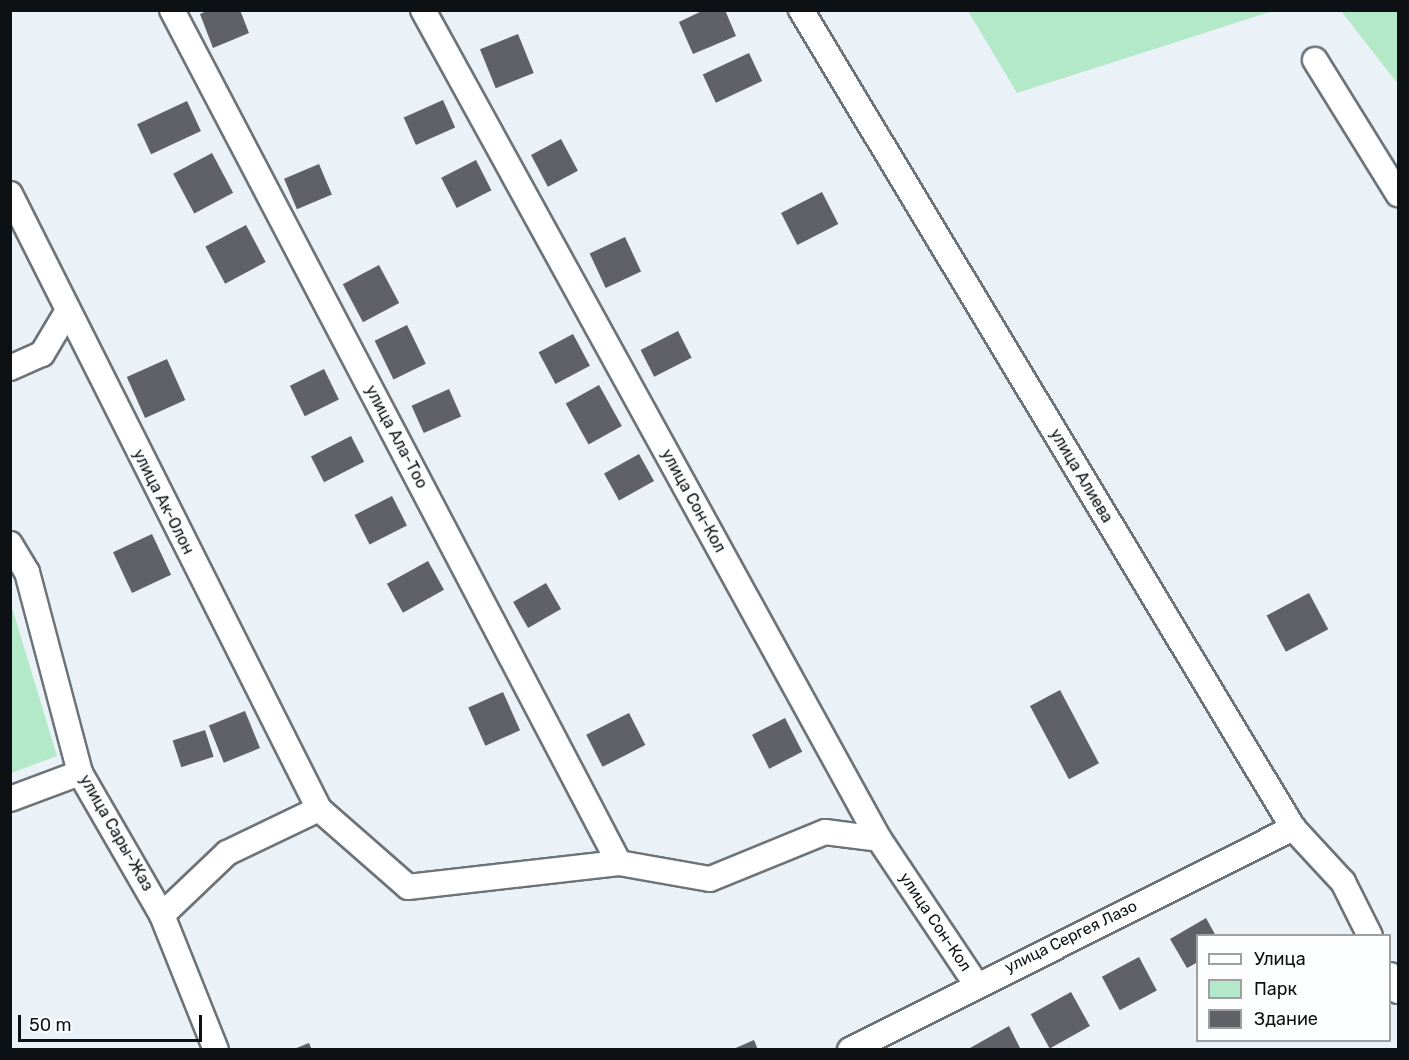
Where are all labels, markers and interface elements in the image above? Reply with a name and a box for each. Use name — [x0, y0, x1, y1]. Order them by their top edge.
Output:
street label: улица Ала-Тоо — [361, 382, 431, 492]
street label: улица Алиева — [1045, 425, 1117, 527]
street label: улица Ак-Олон — [128, 446, 198, 558]
street label: улица Сон-Кол — [657, 446, 729, 556]
street label: улица Сары-Жаз — [75, 772, 157, 894]
street label: улица Сон-Кол — [895, 869, 975, 975]
street label: улица Сергея Лазо — [1002, 897, 1140, 977]
legend — [1196, 934, 1391, 1042]
text: Улица — [1254, 948, 1306, 970]
text: Парк — [1254, 978, 1297, 1000]
scale bar — [21, 1003, 206, 1041]
text: Здание — [1254, 1008, 1318, 1030]
text: 50 m — [29, 1014, 72, 1036]

